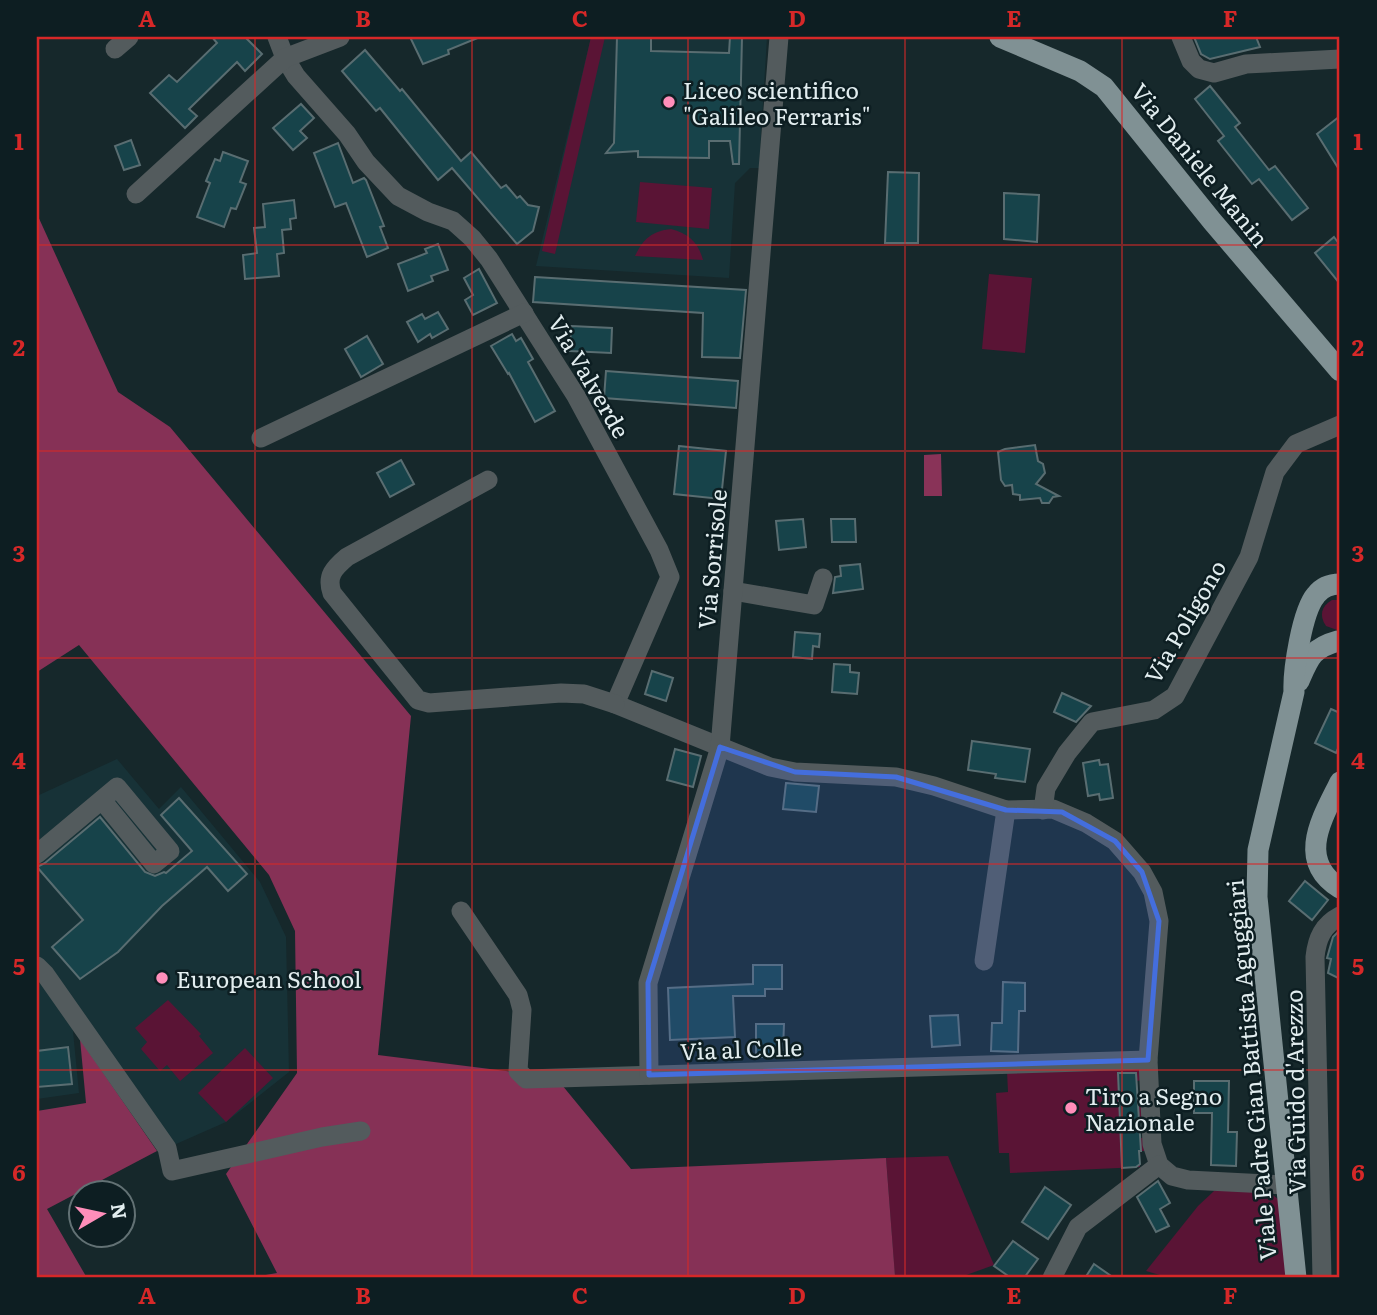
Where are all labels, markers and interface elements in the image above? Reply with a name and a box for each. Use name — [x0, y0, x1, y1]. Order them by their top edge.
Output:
text: A — [138, 0, 156, 34]
text: B — [355, 0, 371, 34]
text: C — [572, 0, 588, 34]
text: D — [788, 0, 806, 34]
text: E — [1006, 0, 1022, 34]
text: F — [1223, 0, 1238, 34]
place label: Liceo scientifico "Galileo Ferraris" — [683, 72, 871, 132]
street label: Via Daniele Manin — [1124, 75, 1278, 253]
marker: Liceo scientifico "Galileo Ferraris" — [661, 94, 677, 110]
text: 1 — [14, 123, 24, 157]
text: 1 — [1353, 123, 1363, 157]
street label: Via Valverde — [541, 308, 639, 444]
text: 2 — [13, 329, 25, 363]
text: 2 — [1352, 329, 1364, 363]
street label: Via Sorrisole — [688, 487, 734, 631]
text: 3 — [13, 535, 25, 569]
text: 3 — [1352, 535, 1364, 569]
street label: Via Poligono — [1135, 553, 1233, 689]
text: 4 — [12, 742, 26, 776]
text: 4 — [1351, 742, 1365, 776]
street label: Viale Padre Gian Battista Aguggiari — [1216, 878, 1284, 1262]
text: 5 — [13, 948, 25, 982]
text: 5 — [1352, 948, 1364, 982]
place label: European School — [176, 961, 362, 995]
marker: European School — [154, 970, 170, 986]
street label: Via Guido d'Arezzo — [1275, 989, 1313, 1195]
street label: Via al Colle — [679, 1029, 803, 1067]
place label: Tiro a Segno Nazionale — [1085, 1078, 1222, 1138]
marker: Tiro a Segno Nazionale — [1063, 1100, 1079, 1116]
text: 6 — [12, 1154, 26, 1188]
text: 6 — [1351, 1154, 1365, 1188]
north arrow — [66, 1178, 136, 1248]
text: N — [105, 1201, 135, 1221]
text: A — [138, 1277, 156, 1311]
text: B — [355, 1277, 371, 1311]
text: C — [572, 1277, 588, 1311]
text: D — [788, 1277, 806, 1311]
text: E — [1006, 1277, 1022, 1311]
text: F — [1223, 1277, 1238, 1311]

